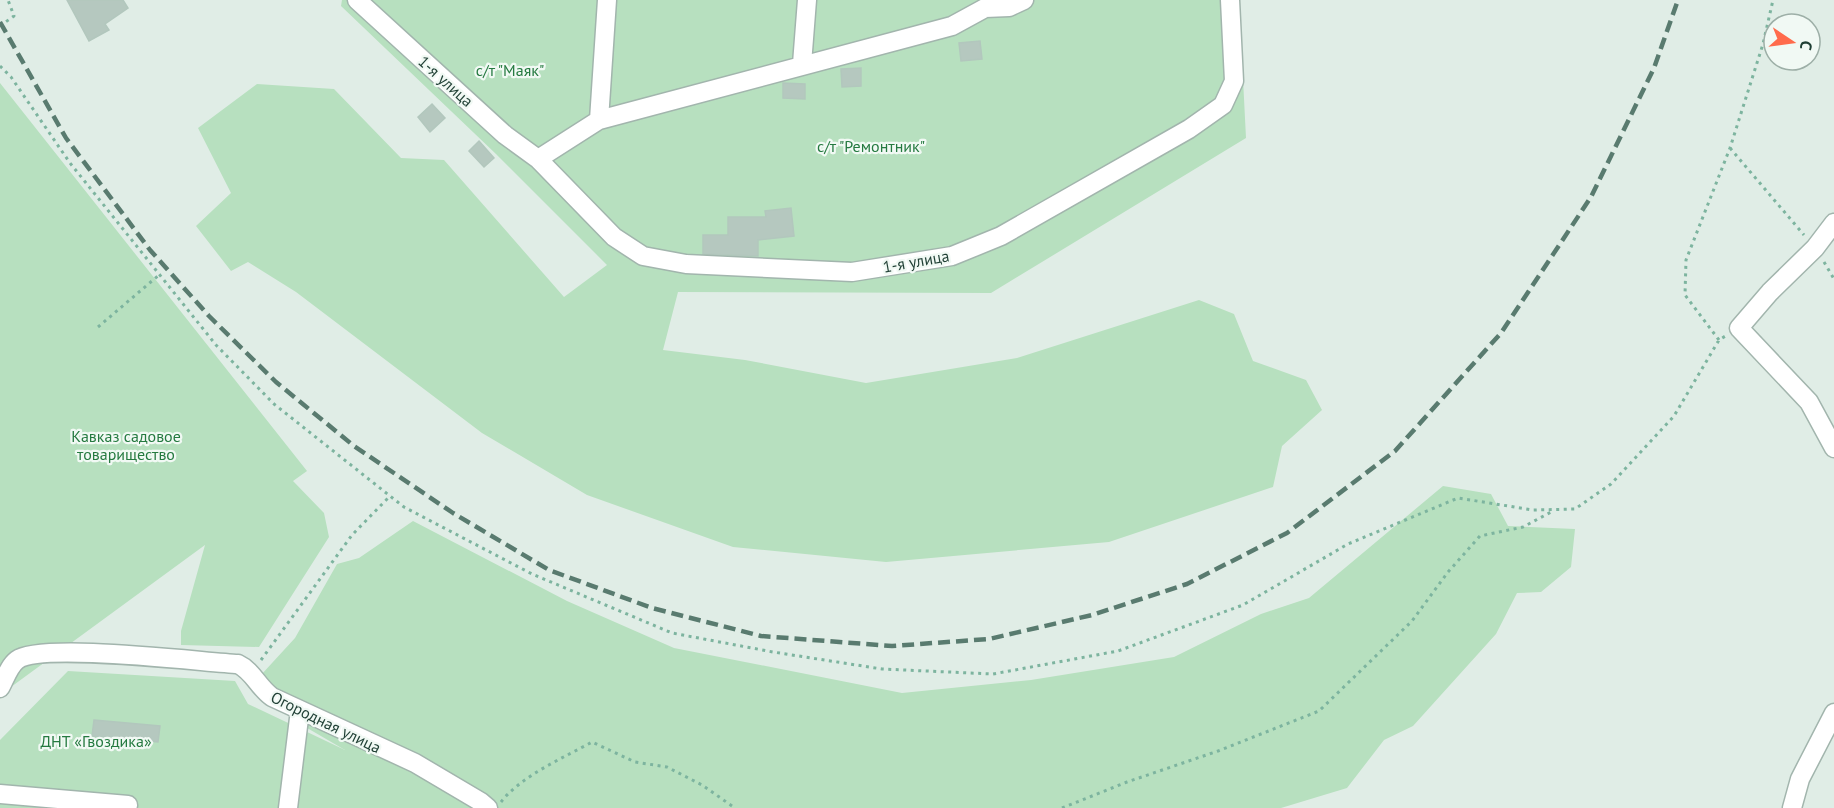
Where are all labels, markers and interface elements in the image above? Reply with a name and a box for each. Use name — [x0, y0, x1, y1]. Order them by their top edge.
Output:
north arrow — [1762, 12, 1822, 72]
text: С — [1796, 39, 1817, 52]
street label: 1-я улица — [414, 51, 478, 111]
park label: с/т "Маяк" — [476, 60, 544, 80]
park label: с/т "Ремонтник" — [817, 136, 925, 156]
street label: 1-я улица — [881, 245, 951, 277]
park label: Кавказ садовое товарищество — [71, 426, 181, 464]
street label: Огородная улица — [268, 687, 384, 757]
park label: ДНТ «Гвоздика» — [40, 731, 152, 751]

